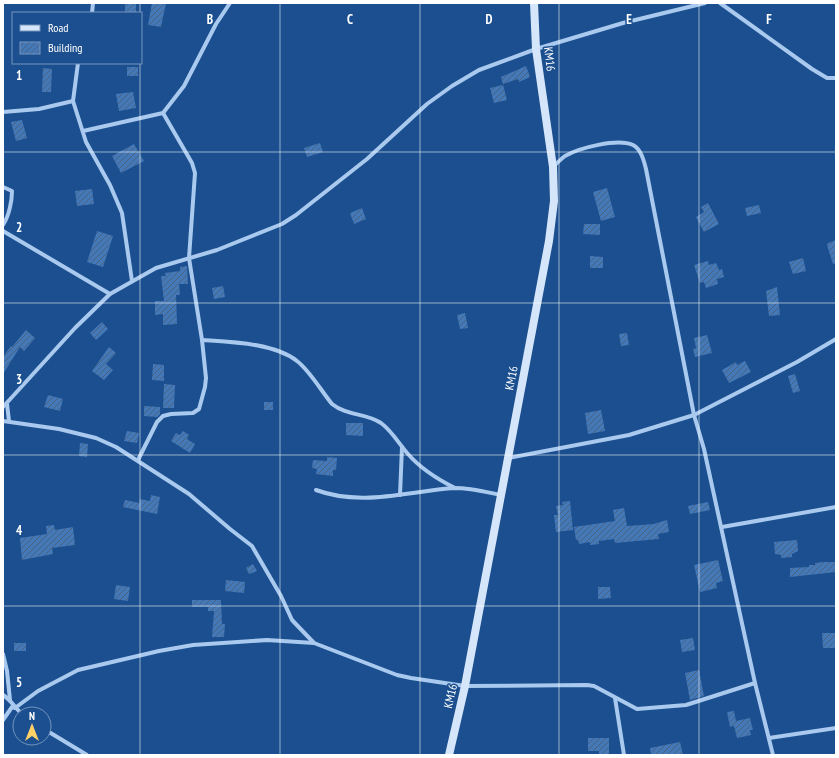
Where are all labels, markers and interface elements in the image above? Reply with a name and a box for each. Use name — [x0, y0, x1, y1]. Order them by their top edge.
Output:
text: B — [207, 11, 213, 28]
text: C — [347, 11, 353, 28]
text: D — [486, 11, 493, 28]
text: E — [626, 11, 632, 28]
text: F — [766, 11, 772, 28]
legend — [12, 12, 142, 64]
text: Road — [48, 20, 68, 35]
text: Building — [48, 40, 83, 55]
street label: KM16 — [541, 46, 559, 72]
text: 1 — [16, 67, 22, 84]
text: 2 — [16, 219, 22, 236]
street label: KM16 — [501, 365, 521, 391]
text: 3 — [16, 371, 22, 388]
text: 4 — [16, 522, 23, 539]
text: 5 — [16, 674, 22, 691]
street label: KM16 — [440, 682, 460, 710]
north arrow — [12, 706, 52, 746]
text: N — [29, 709, 35, 723]

